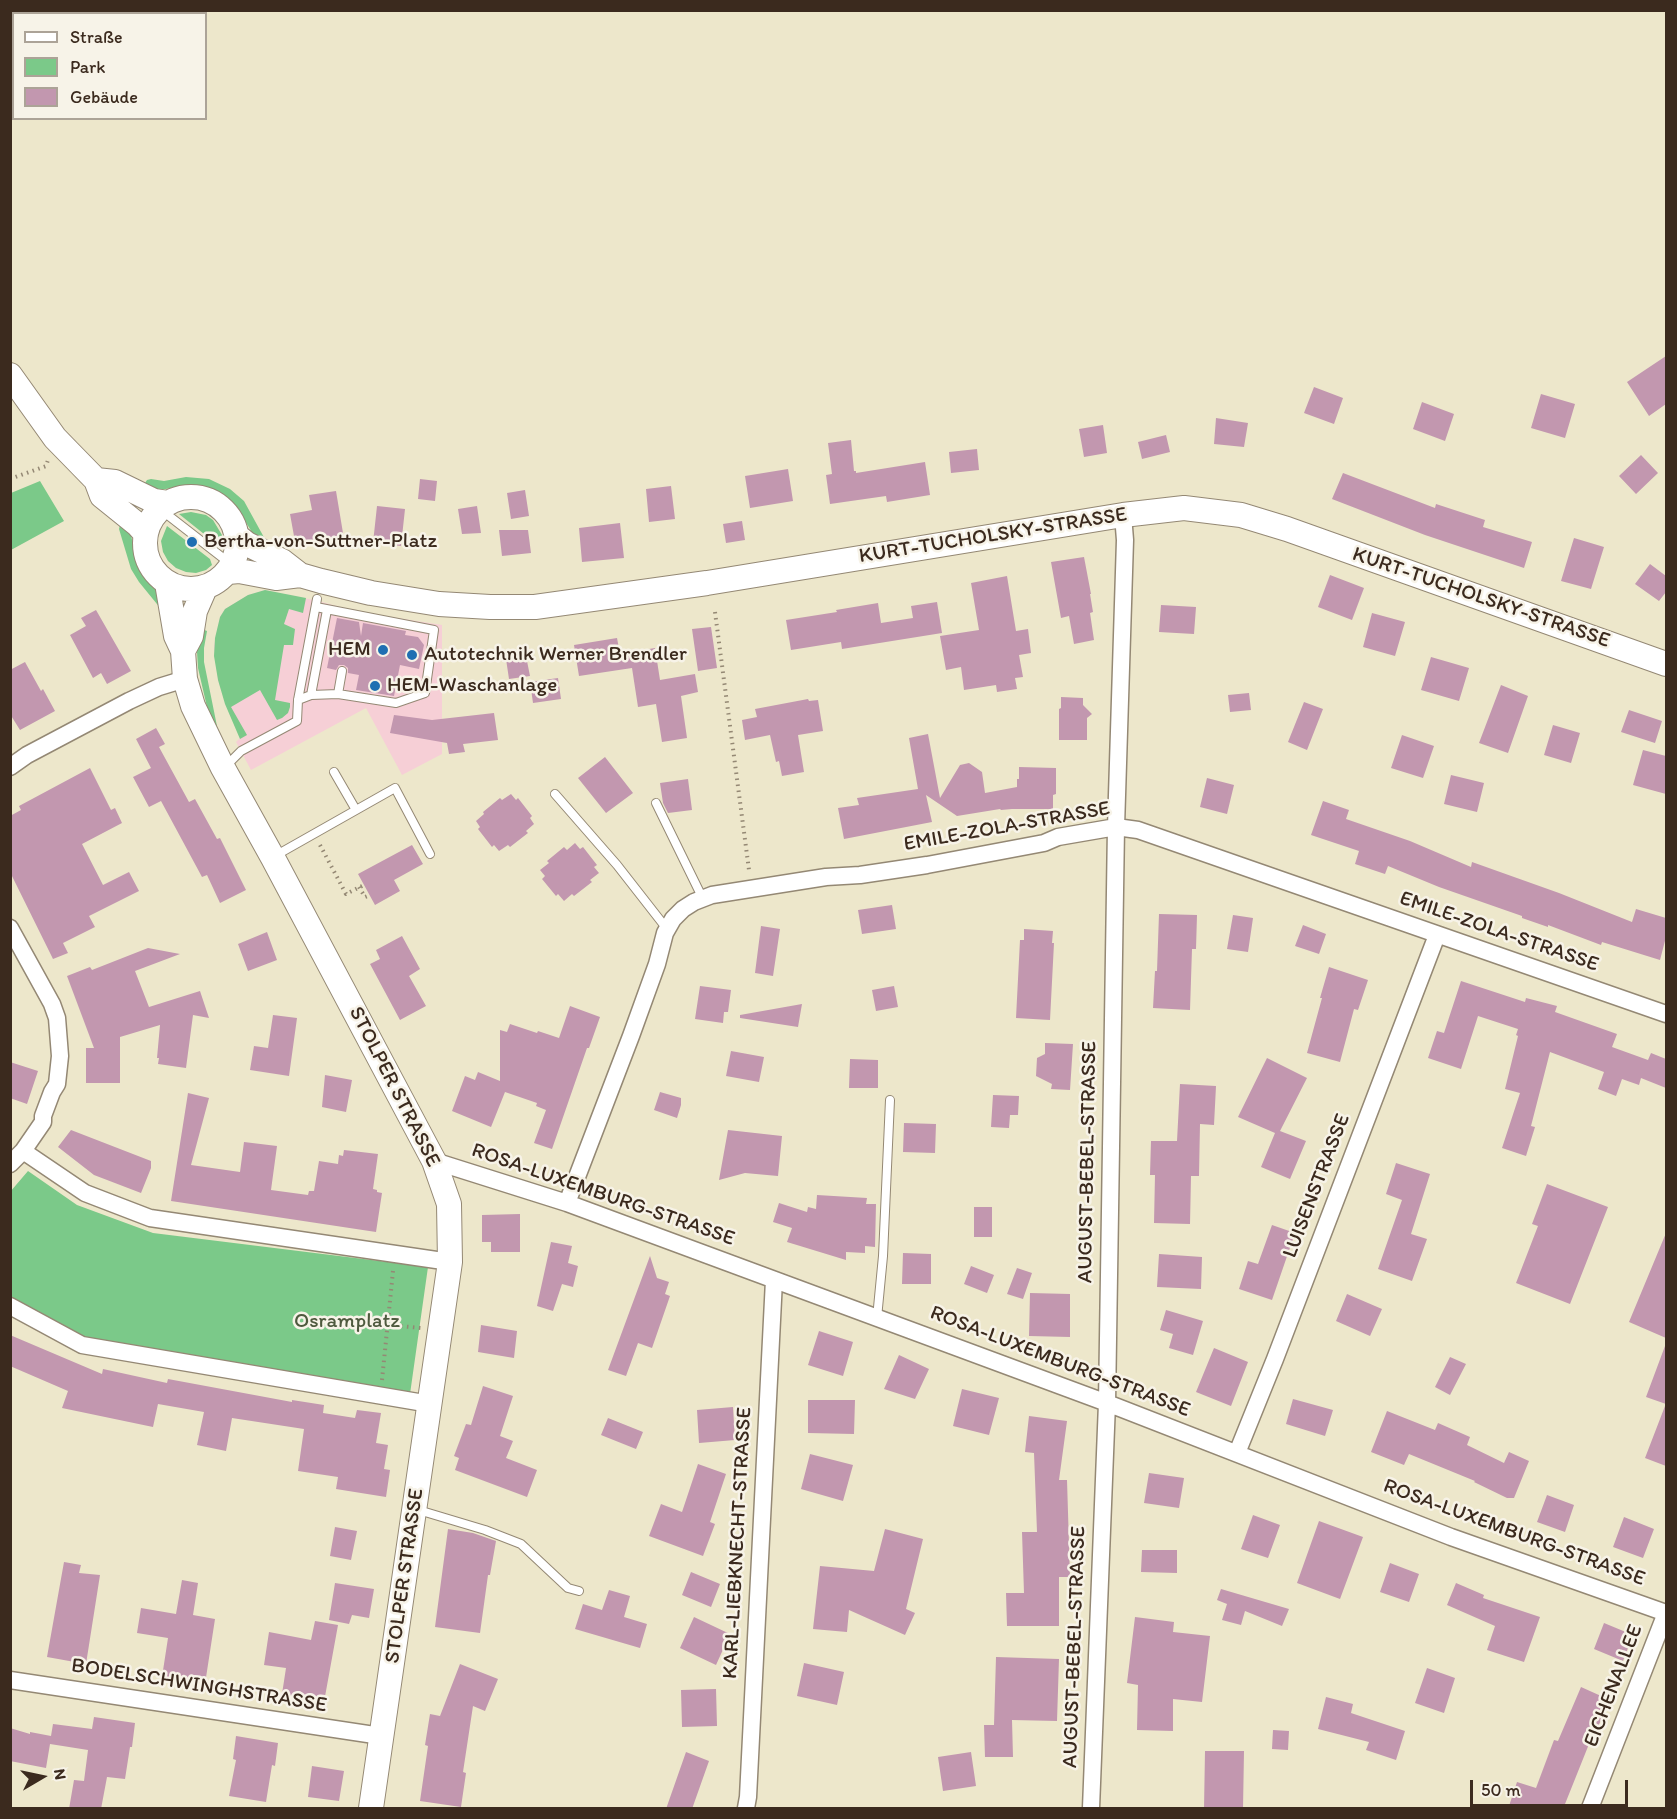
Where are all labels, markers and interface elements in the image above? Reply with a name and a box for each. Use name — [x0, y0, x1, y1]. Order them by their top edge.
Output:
legend — [12, 12, 207, 120]
text: Straße — [70, 26, 123, 48]
text: Park — [70, 56, 105, 78]
text: Gebäude — [70, 86, 138, 108]
street label: KURT-TUCHOLSKY-STRASSE — [857, 502, 1129, 570]
place label: Bertha-von-Suttner-Platz — [204, 529, 437, 555]
marker: Bertha-von-Suttner-Platz — [185, 535, 199, 549]
street label: KURT-TUCHOLSKY-STRASSE — [1349, 542, 1613, 654]
place label: HEM — [328, 637, 371, 663]
place label: Autotechnik Werner Brendler — [424, 642, 687, 668]
marker: HEM — [376, 643, 390, 657]
marker: Autotechnik Werner Brendler — [405, 648, 419, 662]
place label: HEM-Waschanlage — [387, 673, 557, 699]
marker: HEM-Waschanlage — [368, 679, 382, 693]
street label: EMILE-ZOLA-STRASSE — [902, 796, 1112, 858]
street label: EMILE-ZOLA-STRASSE — [1396, 886, 1602, 978]
street label: STOLPER STRASSE — [343, 1003, 445, 1171]
street label: AUGUST-BEBEL-STRASSE — [1073, 1041, 1103, 1283]
street label: LUISENSTRASSE — [1278, 1110, 1356, 1262]
street label: ROSA-LUXEMBURG-STRASSE — [468, 1138, 738, 1252]
street label: ROSA-LUXEMBURG-STRASSE — [926, 1301, 1194, 1423]
park label: Osramplatz — [294, 1309, 400, 1335]
street label: KARL-LIEBKNECHT-STRASSE — [718, 1406, 758, 1680]
street label: ROSA-LUXEMBURG-STRASSE — [1380, 1474, 1648, 1592]
street label: STOLPER STRASSE — [380, 1487, 430, 1665]
street label: AUGUST-BEBEL-STRASSE — [1058, 1526, 1092, 1768]
street label: EICHENALLEE — [1579, 1621, 1649, 1751]
street label: BODELSCHWINGHSTRASSE — [69, 1653, 329, 1719]
north arrow — [12, 1747, 72, 1807]
text: N — [50, 1767, 71, 1781]
scale bar — [1473, 1768, 1630, 1806]
text: 50 m — [1481, 1779, 1521, 1801]

